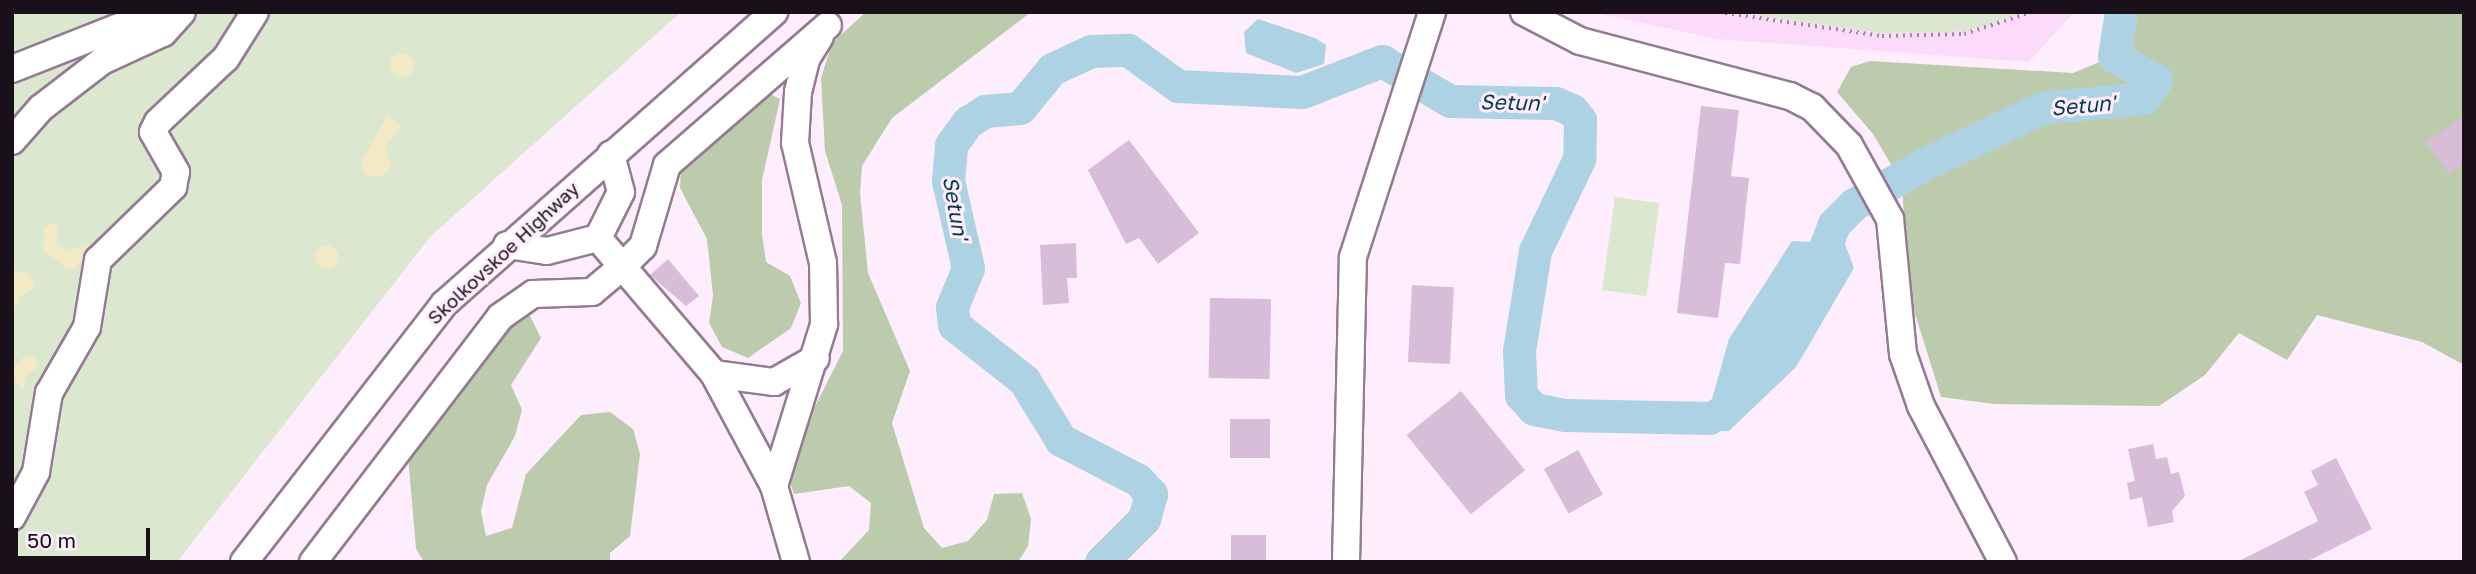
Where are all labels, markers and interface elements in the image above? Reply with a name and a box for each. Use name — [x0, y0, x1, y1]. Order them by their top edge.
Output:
water label: Setun' — [1480, 89, 1544, 115]
water label: Setun' — [2050, 90, 2116, 120]
water label: Setun' — [938, 174, 974, 242]
street label: Skolkovskoe Highway — [423, 177, 583, 329]
scale bar — [18, 514, 154, 558]
text: 50 m — [27, 527, 76, 553]

